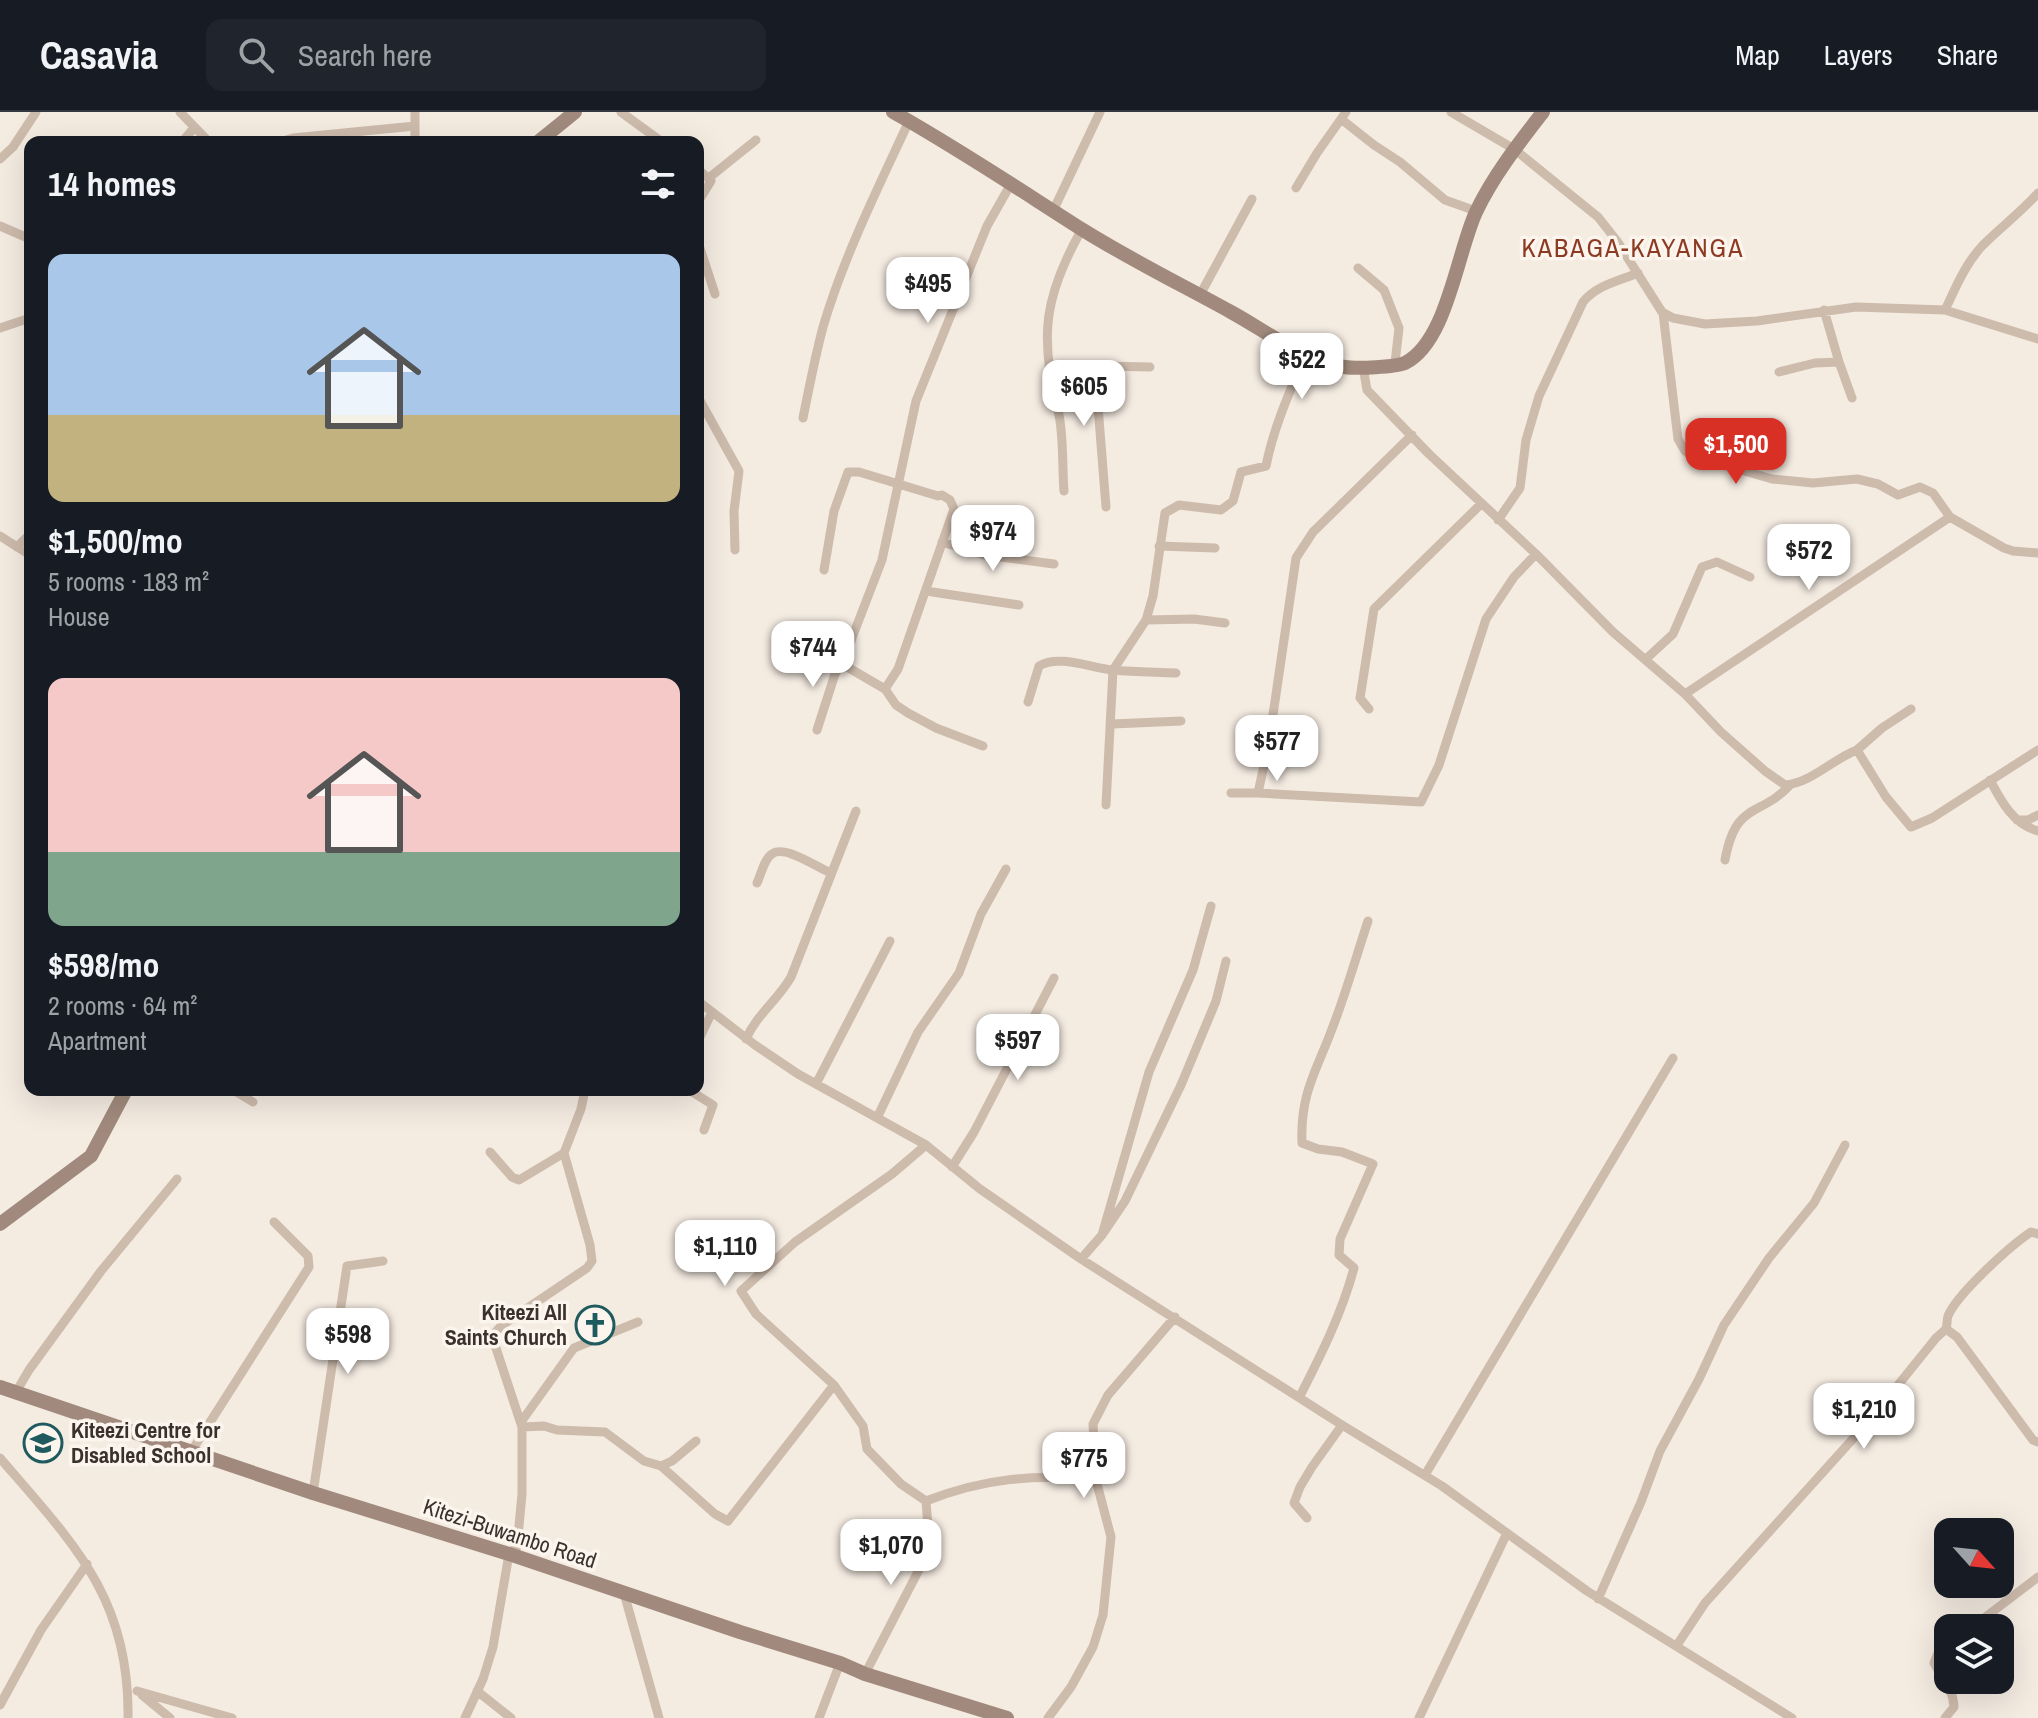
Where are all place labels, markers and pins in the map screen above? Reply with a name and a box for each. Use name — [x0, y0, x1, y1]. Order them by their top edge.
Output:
pin: $495 — [881, 257, 975, 325]
pin: $522 — [1255, 333, 1349, 401]
pin: $605 — [1037, 360, 1131, 428]
pin: $1,500 — [1671, 418, 1801, 486]
pin: $974 — [946, 505, 1040, 573]
pin: $572 — [1762, 524, 1856, 592]
pin: $744 — [766, 621, 860, 689]
pin: $577 — [1230, 715, 1324, 783]
pin: $597 — [971, 1014, 1065, 1082]
pin: $1,110 — [660, 1220, 790, 1288]
place label: Kiteezi All Saints Church — [445, 1297, 567, 1352]
church icon: Kiteezi All Saints Church — [574, 1304, 616, 1346]
pin: $598 — [301, 1308, 395, 1376]
pin: $1,210 — [1799, 1383, 1929, 1451]
place label: Kiteezi Centre for Disabled School — [71, 1415, 220, 1470]
school or university icon: Kiteezi Centre for Disabled School — [22, 1422, 64, 1464]
pin: $775 — [1037, 1432, 1131, 1500]
pin: $1,070 — [826, 1519, 956, 1587]

